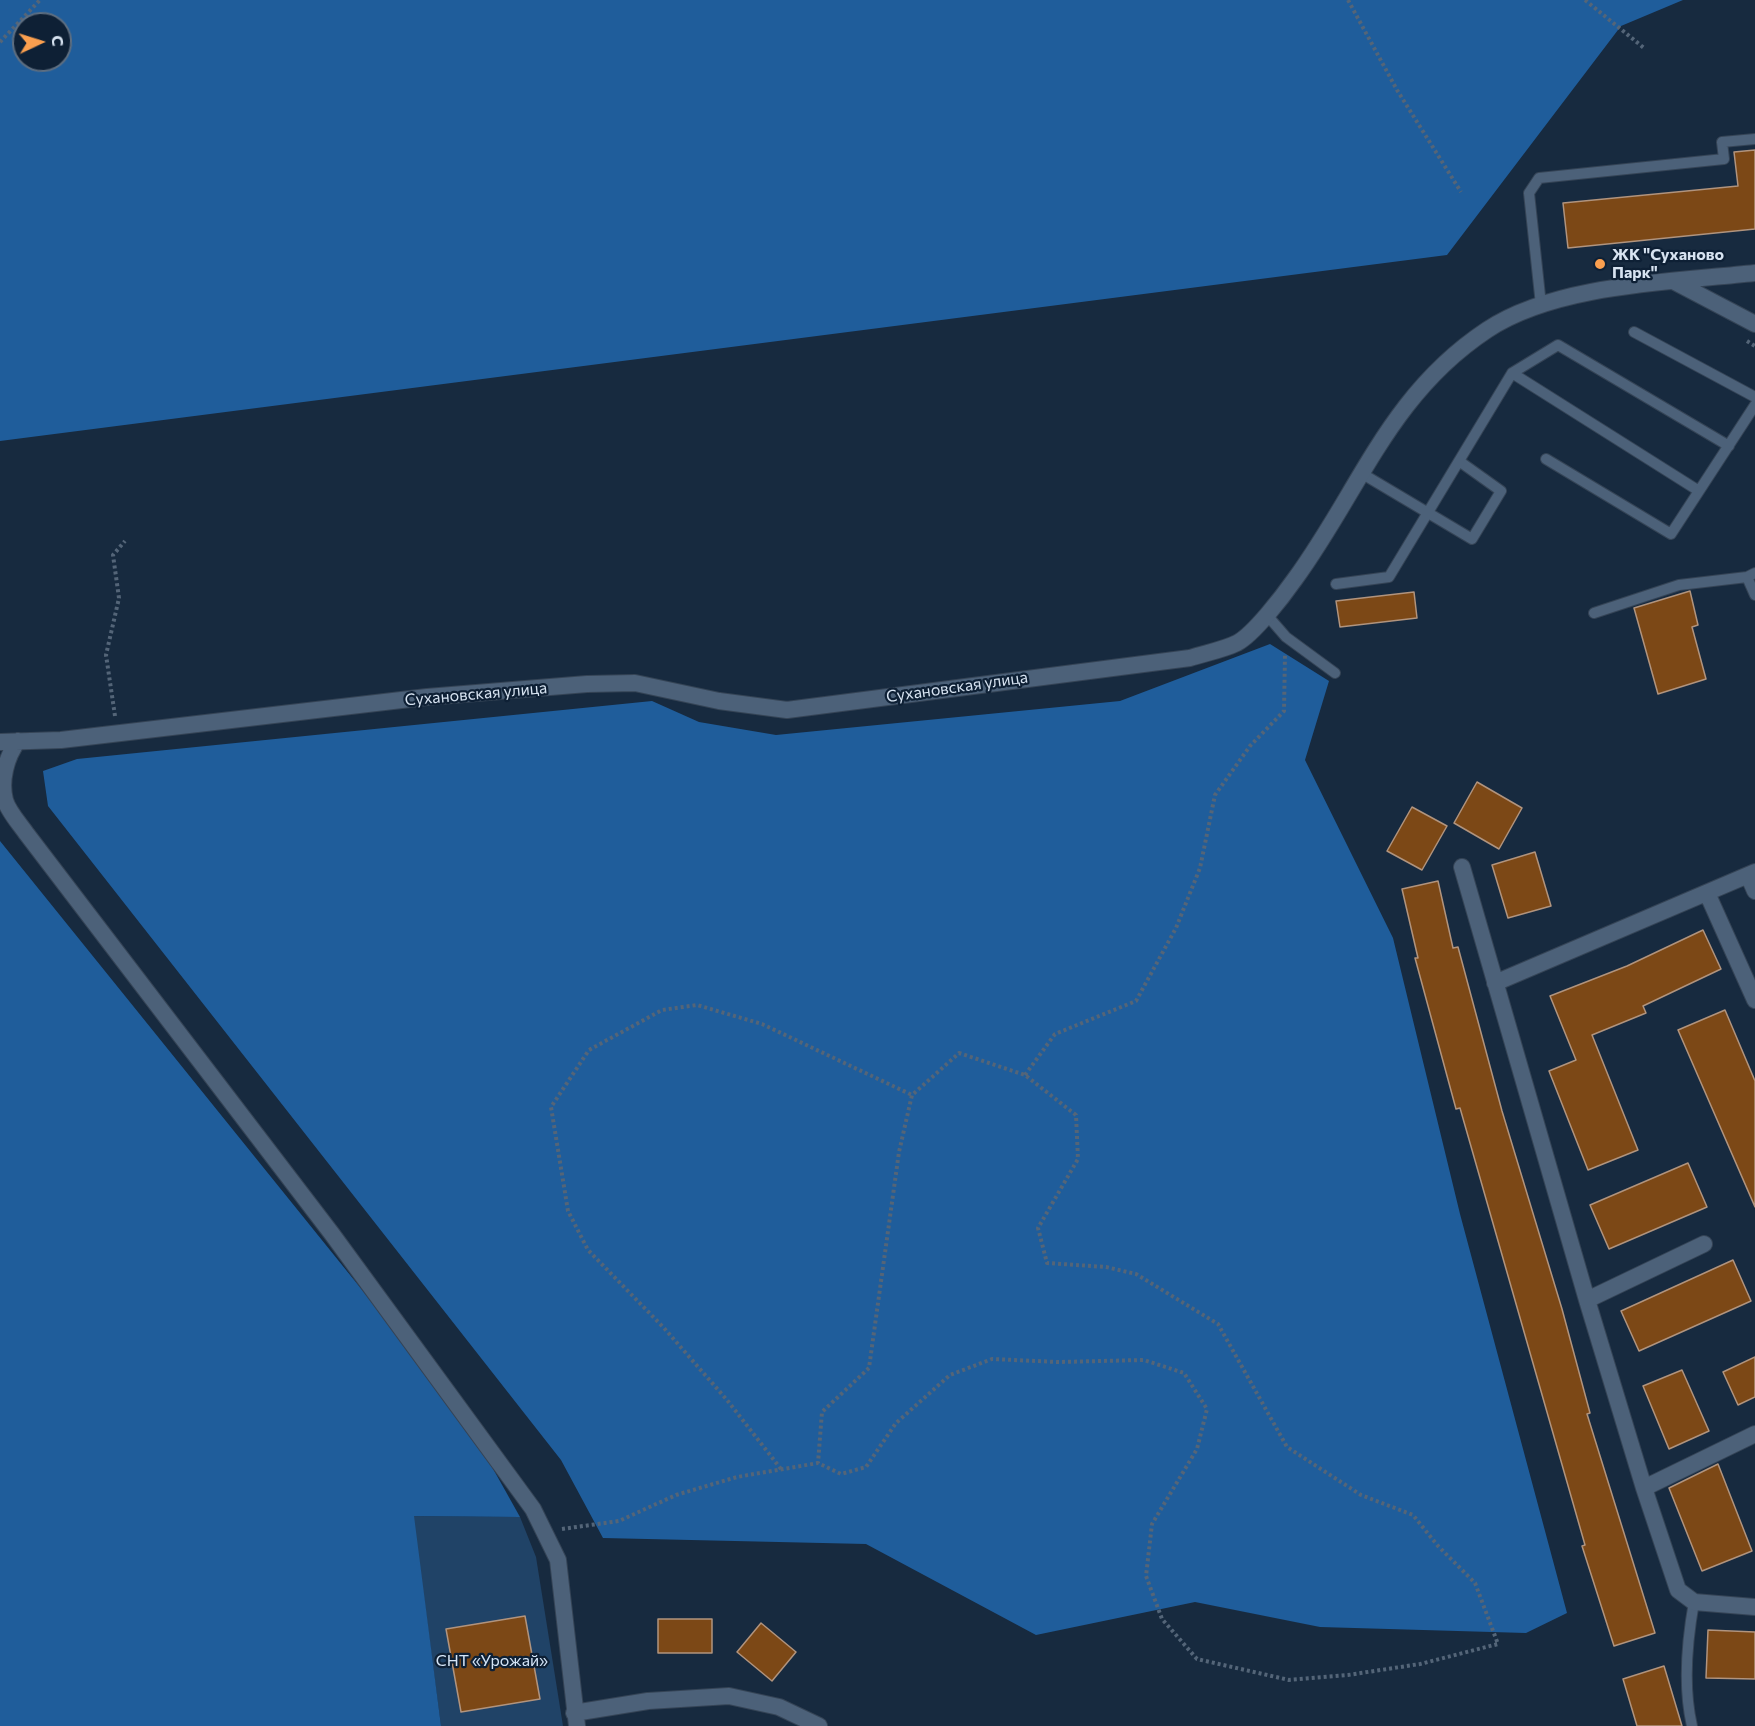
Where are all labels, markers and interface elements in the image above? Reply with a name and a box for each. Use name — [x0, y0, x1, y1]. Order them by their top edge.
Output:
north arrow — [12, 12, 72, 72]
text: С — [49, 35, 68, 47]
place label: ЖК "Суханово Парк" — [1612, 245, 1724, 283]
marker: ЖК "Суханово Парк" — [1593, 257, 1607, 271]
street label: Сухановская улица — [885, 668, 1029, 706]
street label: Сухановская улица — [404, 678, 548, 710]
park label: СНТ «Урожай» — [436, 1651, 548, 1671]

